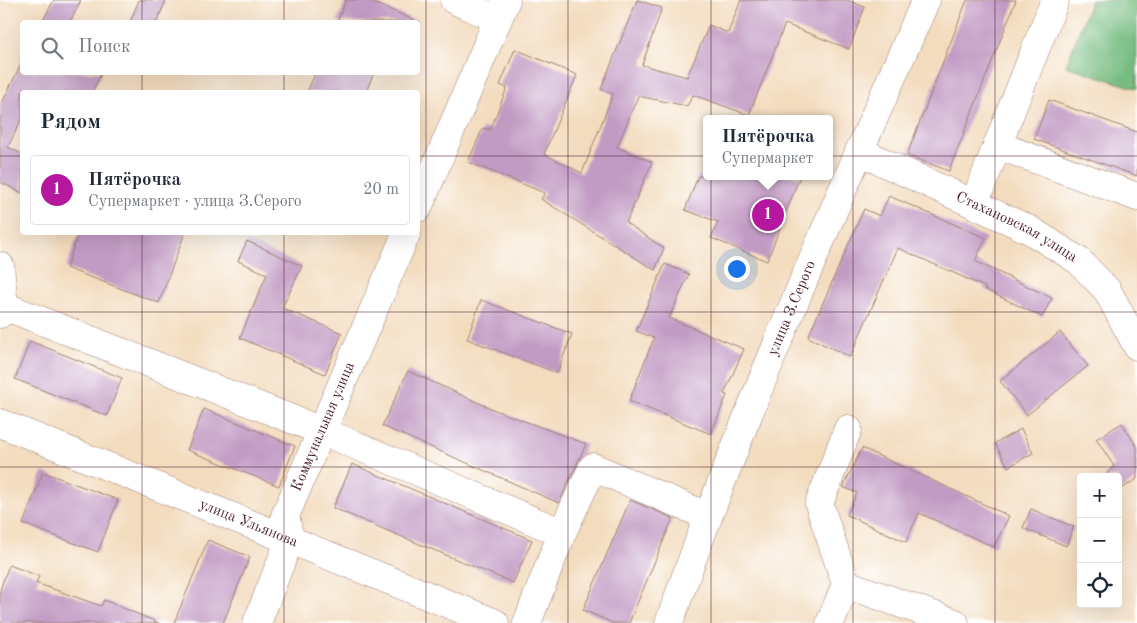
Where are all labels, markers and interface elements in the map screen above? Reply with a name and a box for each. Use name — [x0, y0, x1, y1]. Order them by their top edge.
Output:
search box — [20, 20, 420, 75]
icon: search — [38, 34, 66, 62]
text: Поиск — [78, 38, 130, 57]
text: Рядом — [40, 112, 101, 133]
popup — [703, 115, 833, 180]
text: Пятёрочка — [721, 128, 815, 147]
text: Супермаркет — [721, 151, 813, 167]
text: Пятёрочка — [88, 171, 181, 190]
text: 1 — [52, 182, 62, 198]
text: 20 m — [363, 182, 399, 198]
street label: Стахановская улица — [954, 189, 1080, 265]
text: Супермаркет · улица З.Серого — [88, 194, 302, 210]
pin: 1 — [752, 196, 784, 234]
your location — [724, 256, 750, 282]
street label: улица З.Серого — [765, 258, 819, 358]
street label: Коммунальная улица — [289, 359, 358, 494]
map controls — [1077, 473, 1122, 608]
button: + — [1077, 473, 1122, 518]
street label: улица Ульянова — [197, 497, 300, 550]
button: − — [1077, 518, 1122, 563]
button: locate — [1077, 563, 1122, 608]

